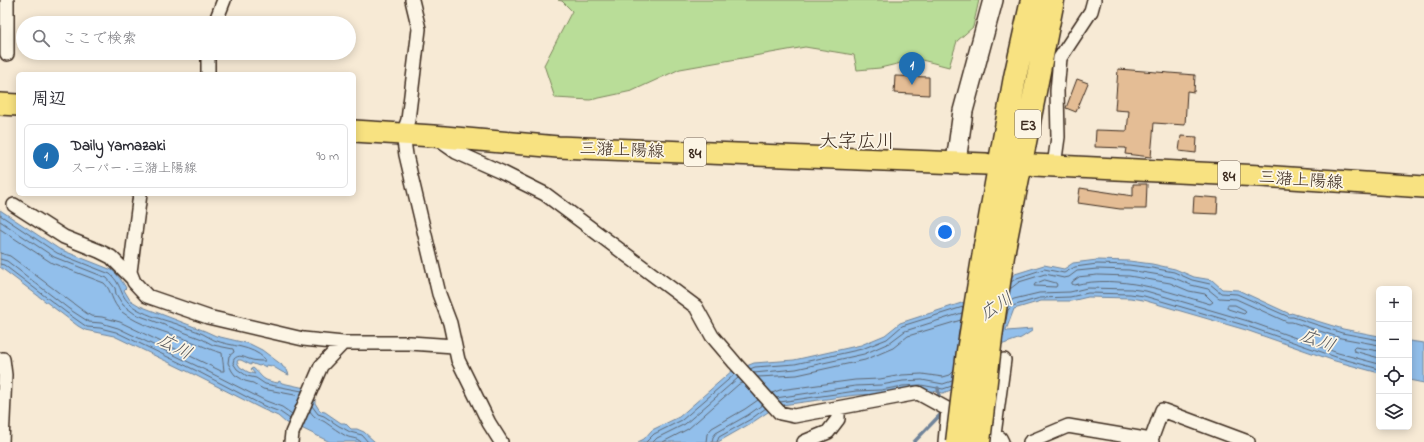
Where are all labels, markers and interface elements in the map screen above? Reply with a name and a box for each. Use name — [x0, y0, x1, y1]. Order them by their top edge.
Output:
search box — [16, 16, 356, 60]
icon: search — [30, 27, 52, 49]
text: ここで検索 — [62, 28, 137, 50]
pin: 1 — [899, 52, 925, 85]
text: 周辺 — [32, 87, 66, 112]
road number: E3 — [1015, 110, 1041, 138]
district label: 大字広川 — [819, 129, 895, 156]
text: Daily Yamazaki — [71, 135, 166, 157]
street label: 三潴上陽線 — [579, 137, 665, 164]
road number: 84 — [684, 138, 706, 166]
text: 1 — [44, 147, 48, 166]
text: 90 m — [316, 147, 339, 166]
text: スーパー · 三潴上陽線 — [71, 159, 197, 178]
road number: 84 — [1218, 161, 1240, 189]
street label: 三潴上陽線 — [1258, 165, 1344, 196]
your location — [935, 222, 955, 242]
map controls — [1376, 286, 1412, 430]
button: + — [1376, 286, 1412, 322]
water label: 広川 — [975, 287, 1019, 328]
button: − — [1376, 322, 1412, 358]
water label: 広川 — [1296, 323, 1339, 360]
water label: 広川 — [152, 328, 196, 368]
button: locate — [1376, 358, 1412, 394]
button: layers — [1376, 394, 1412, 430]

